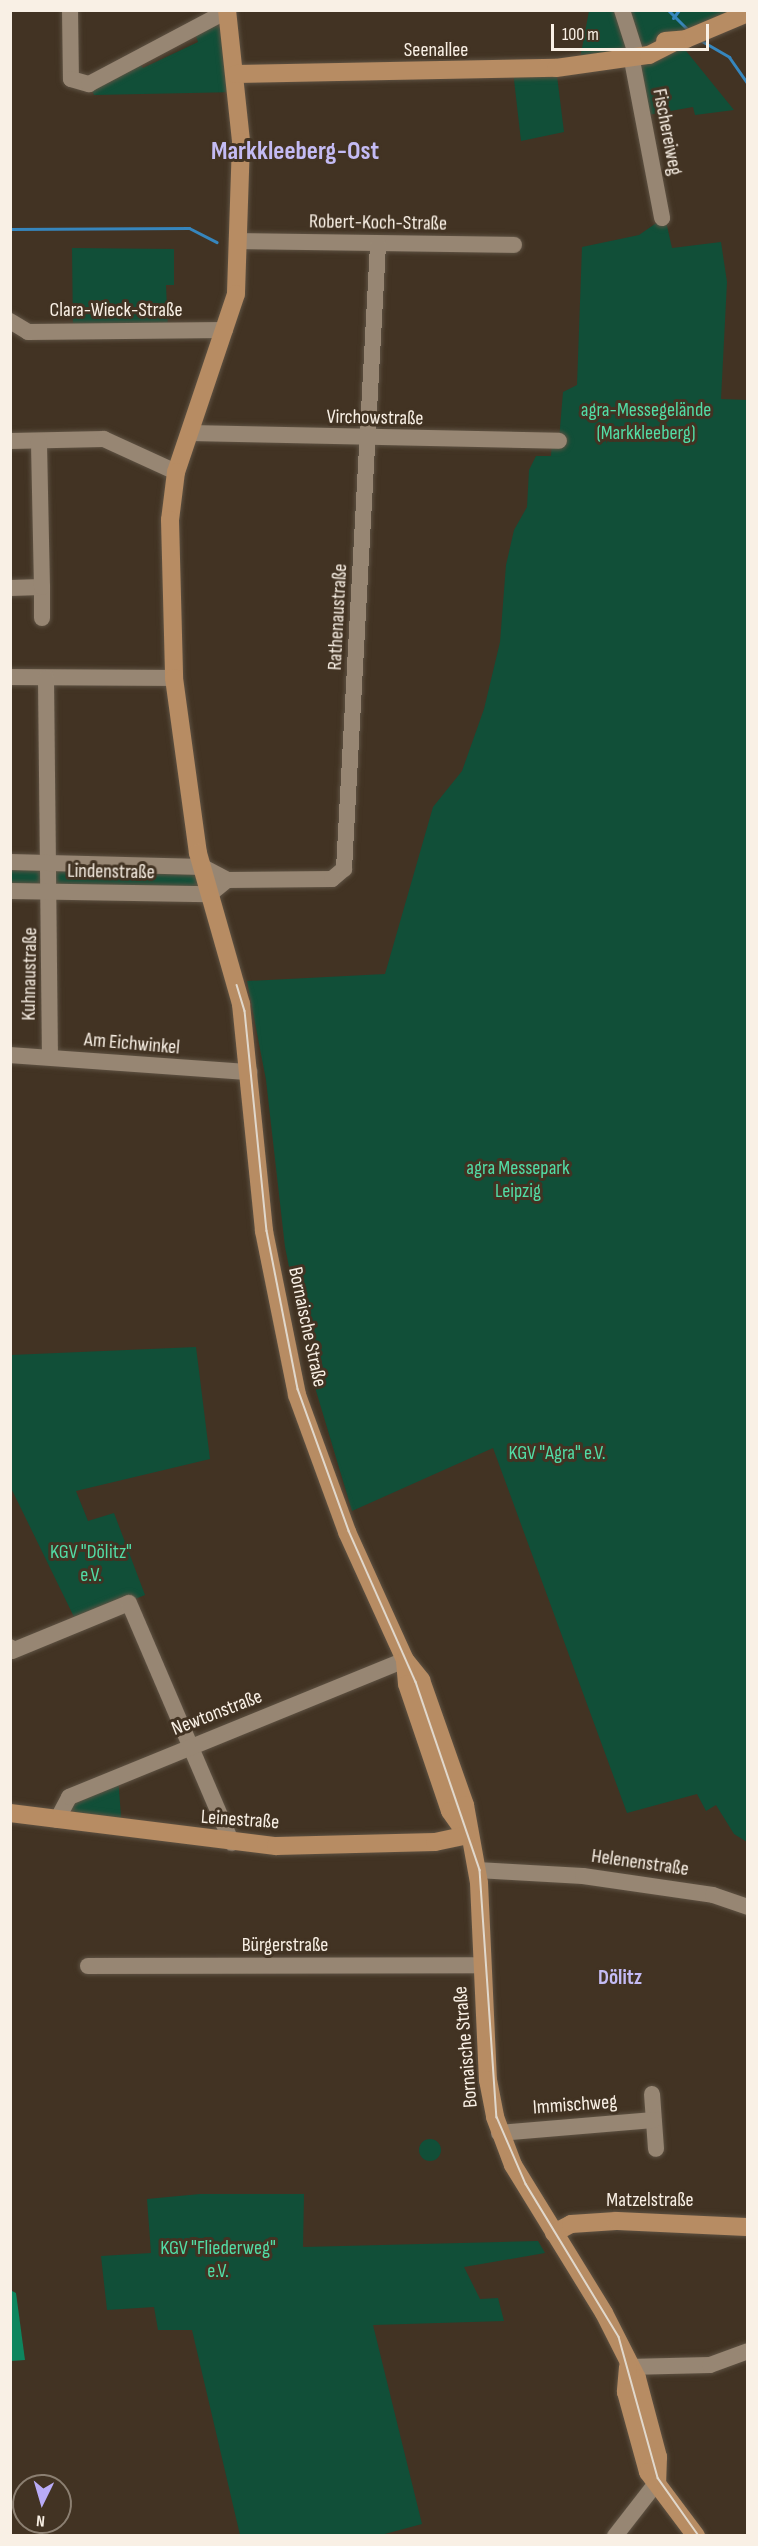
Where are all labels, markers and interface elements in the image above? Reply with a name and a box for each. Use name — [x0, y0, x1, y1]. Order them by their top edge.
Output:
scale bar — [554, 12, 712, 50]
text: 100 m — [562, 24, 599, 45]
street label: Seenallee — [404, 38, 468, 62]
street label: Fischereiweg — [647, 87, 687, 177]
district label: Markkleeberg-Ost — [211, 136, 379, 168]
street label: Robert-Koch-Straße — [309, 210, 447, 236]
street label: Clara-Wieck-Straße — [50, 298, 182, 322]
park label: agra-Messegelände (Markkleeberg) — [581, 398, 711, 445]
street label: Virchowstraße — [326, 405, 424, 431]
street label: Rathenaustraße — [323, 563, 353, 671]
street label: Lindenstraße — [67, 859, 155, 885]
street label: Kuhnaustraße — [17, 927, 43, 1021]
street label: Am Eichwinkel — [83, 1028, 181, 1060]
park label: agra Messepark Leipzig — [466, 1156, 570, 1203]
street label: Bornaische Straße — [283, 1265, 331, 1389]
park label: KGV "Agra" e.V. — [508, 1441, 606, 1465]
park label: KGV "Dölitz" e.V. — [50, 1540, 132, 1587]
street label: Newtonstraße — [168, 1685, 266, 1741]
street label: Leinestraße — [200, 1805, 280, 1835]
street label: Helenenstraße — [590, 1844, 690, 1882]
street label: Bürgerstraße — [242, 1933, 328, 1957]
district label: Dölitz — [598, 1965, 642, 1991]
street label: Bornaische Straße — [449, 1985, 483, 2109]
street label: Immischweg — [532, 2090, 618, 2120]
street label: Matzelstraße — [606, 2188, 694, 2212]
park label: KGV "Fliederweg" e.V. — [160, 2237, 276, 2284]
north arrow — [12, 2474, 72, 2534]
text: N — [35, 2511, 46, 2530]

